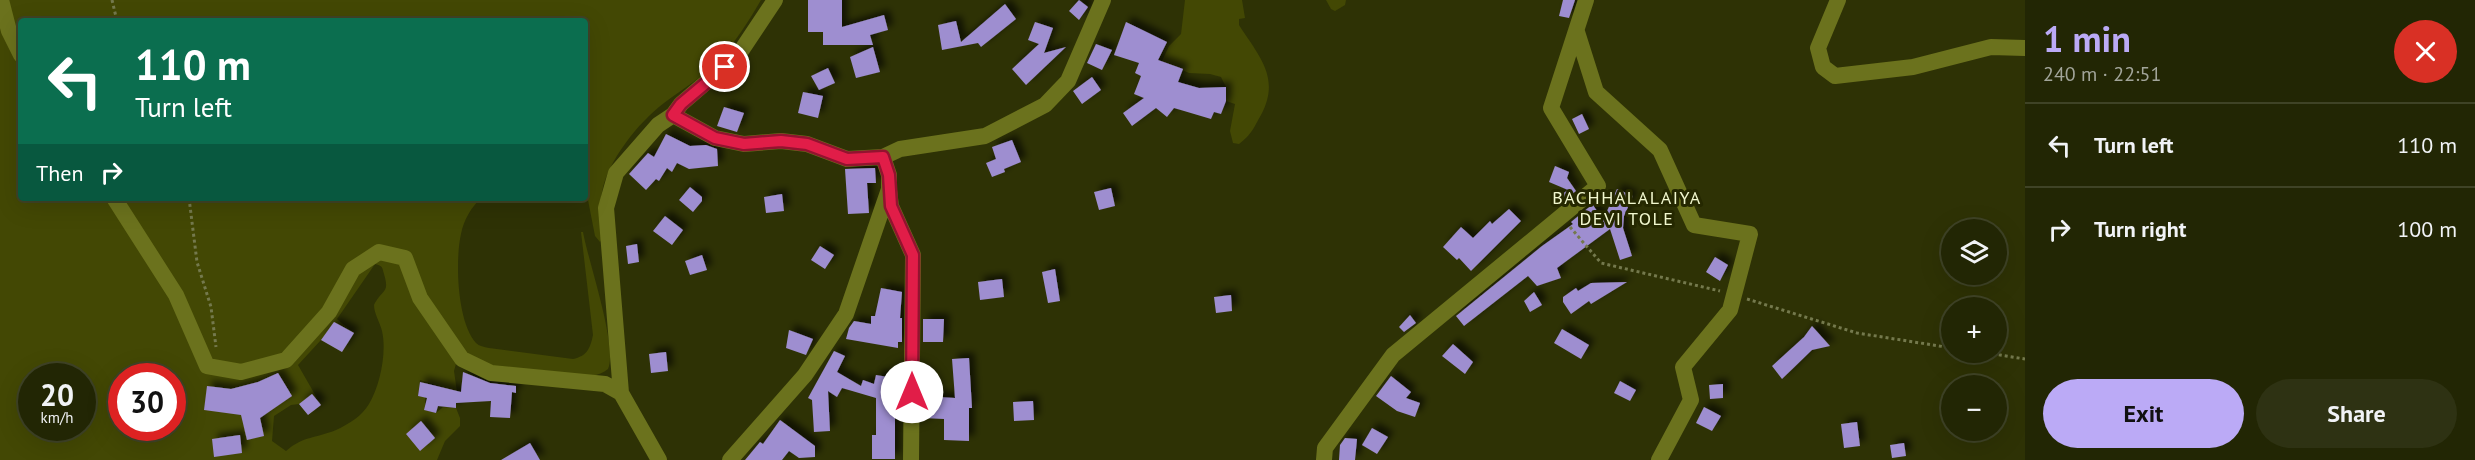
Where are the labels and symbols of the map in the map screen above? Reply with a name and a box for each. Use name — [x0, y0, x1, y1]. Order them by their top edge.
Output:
pin — [699, 41, 750, 92]
district label: BACHHALALAIYA DEVI TOLE — [1552, 186, 1702, 230]
position arrow — [880, 360, 944, 424]
speed limit sign: 30 — [108, 363, 186, 441]

